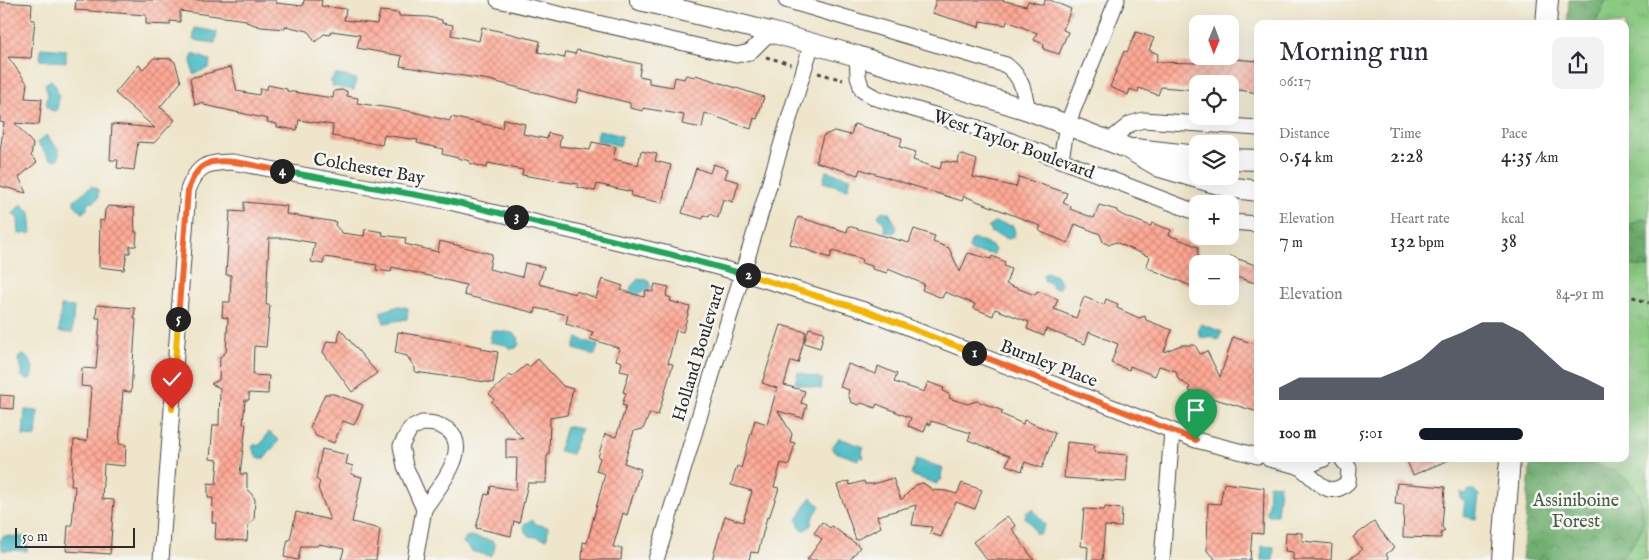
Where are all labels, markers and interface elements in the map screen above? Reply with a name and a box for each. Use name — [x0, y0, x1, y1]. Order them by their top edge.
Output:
north arrow — [1189, 15, 1239, 65]
map controls — [1189, 15, 1239, 305]
text: Morning run — [1279, 35, 1429, 70]
button: share — [1552, 37, 1604, 89]
text: 06:17 — [1279, 72, 1311, 92]
button: locate — [1189, 75, 1239, 125]
street label: West Taylor Boulevard — [930, 106, 1098, 185]
text: Distance — [1279, 125, 1330, 143]
text: Time — [1390, 125, 1421, 143]
text: Pace — [1501, 125, 1528, 143]
button: layers — [1189, 135, 1239, 185]
text: 0.54 — [1279, 143, 1312, 170]
text: 2:28 — [1390, 143, 1423, 170]
text: 4:35 — [1501, 143, 1532, 170]
street label: Colchester Bay — [311, 148, 426, 191]
text: km — [1312, 149, 1333, 167]
text: /km — [1532, 149, 1558, 167]
pin: 4 — [270, 158, 294, 184]
text: 4 — [279, 162, 286, 180]
button: + — [1189, 195, 1239, 245]
pin: 3 — [504, 204, 528, 230]
text: 3 — [514, 208, 519, 226]
text: Elevation — [1279, 210, 1335, 228]
text: Heart rate — [1390, 210, 1450, 228]
text: kcal — [1501, 210, 1524, 228]
text: 7 — [1279, 228, 1289, 255]
text: 132 — [1390, 228, 1416, 255]
text: 38 — [1501, 228, 1517, 255]
text: m — [1289, 234, 1303, 252]
text: bpm — [1416, 234, 1444, 252]
button: − — [1189, 255, 1239, 305]
pin: 2 — [736, 262, 760, 288]
text: 2 — [745, 266, 752, 284]
street label: Holland Boulevard — [668, 282, 731, 424]
text: Elevation — [1279, 285, 1342, 305]
text: 84–91 m — [1556, 285, 1604, 305]
pin: 5 — [166, 306, 190, 332]
text: 5 — [176, 310, 181, 328]
street label: Burnley Place — [997, 335, 1100, 393]
pin: 1 — [962, 340, 986, 366]
text: 1 — [972, 344, 977, 362]
pin — [151, 358, 193, 409]
icon: check — [158, 365, 186, 393]
pin — [1175, 389, 1217, 440]
icon: arrive — [1182, 396, 1210, 424]
text: 100 m — [1279, 424, 1316, 444]
text: 5:01 — [1359, 424, 1383, 444]
park label: Assiniboine Forest — [1532, 490, 1619, 534]
scale bar — [15, 525, 135, 548]
text: 50 m — [22, 528, 48, 546]

